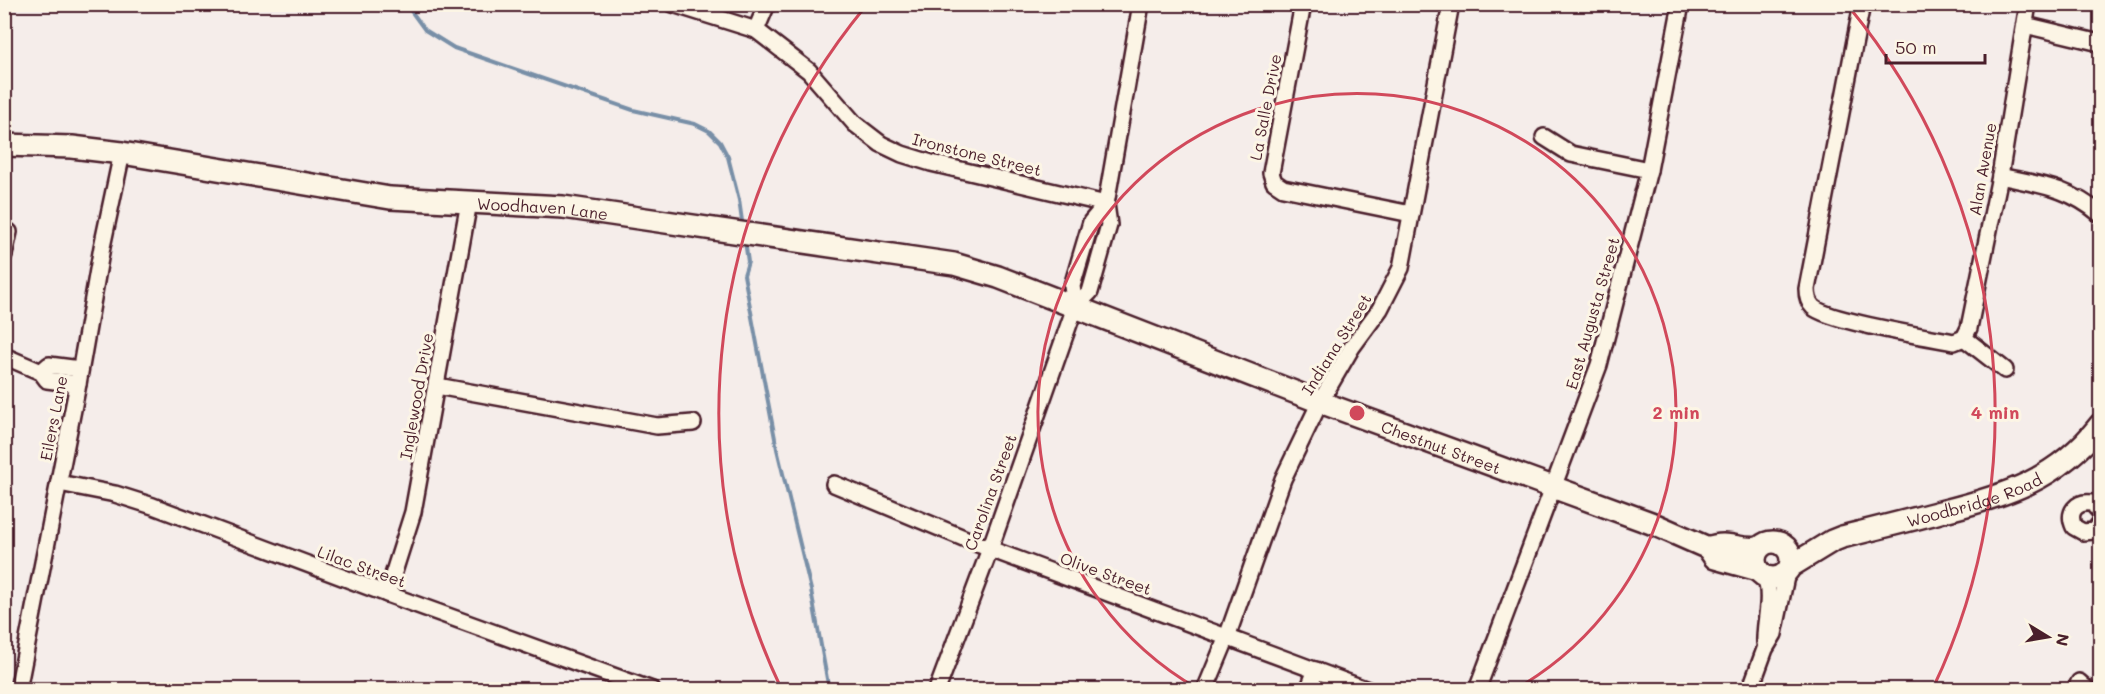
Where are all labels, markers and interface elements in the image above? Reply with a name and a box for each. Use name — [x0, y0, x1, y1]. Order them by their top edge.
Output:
scale bar — [1886, 27, 1985, 65]
text: 50 m — [1895, 35, 1937, 59]
street label: La Salle Drive — [1244, 52, 1286, 162]
street label: Alan Avenue — [1963, 121, 2001, 217]
street label: Ironstone Street — [910, 128, 1044, 180]
street label: Woodhaven Lane — [476, 192, 610, 224]
street label: East Augusta Street — [1560, 234, 1624, 392]
street label: Indiana Street — [1296, 289, 1376, 399]
street label: Inglewood Drive — [395, 331, 437, 461]
street label: Eilers Lane — [34, 374, 72, 462]
text: 2 min — [1652, 400, 1700, 424]
text: 4 min — [1971, 400, 2019, 424]
centre of rings — [1347, 403, 1367, 423]
street label: Chestnut Street — [1379, 415, 1504, 478]
street label: Carolina Street — [959, 431, 1021, 553]
street label: Woodbridge Road — [1904, 468, 2045, 531]
street label: Lilac Street — [315, 540, 409, 592]
street label: Olive Street — [1057, 547, 1155, 599]
north arrow — [2018, 607, 2078, 667]
text: N — [2052, 632, 2075, 648]

